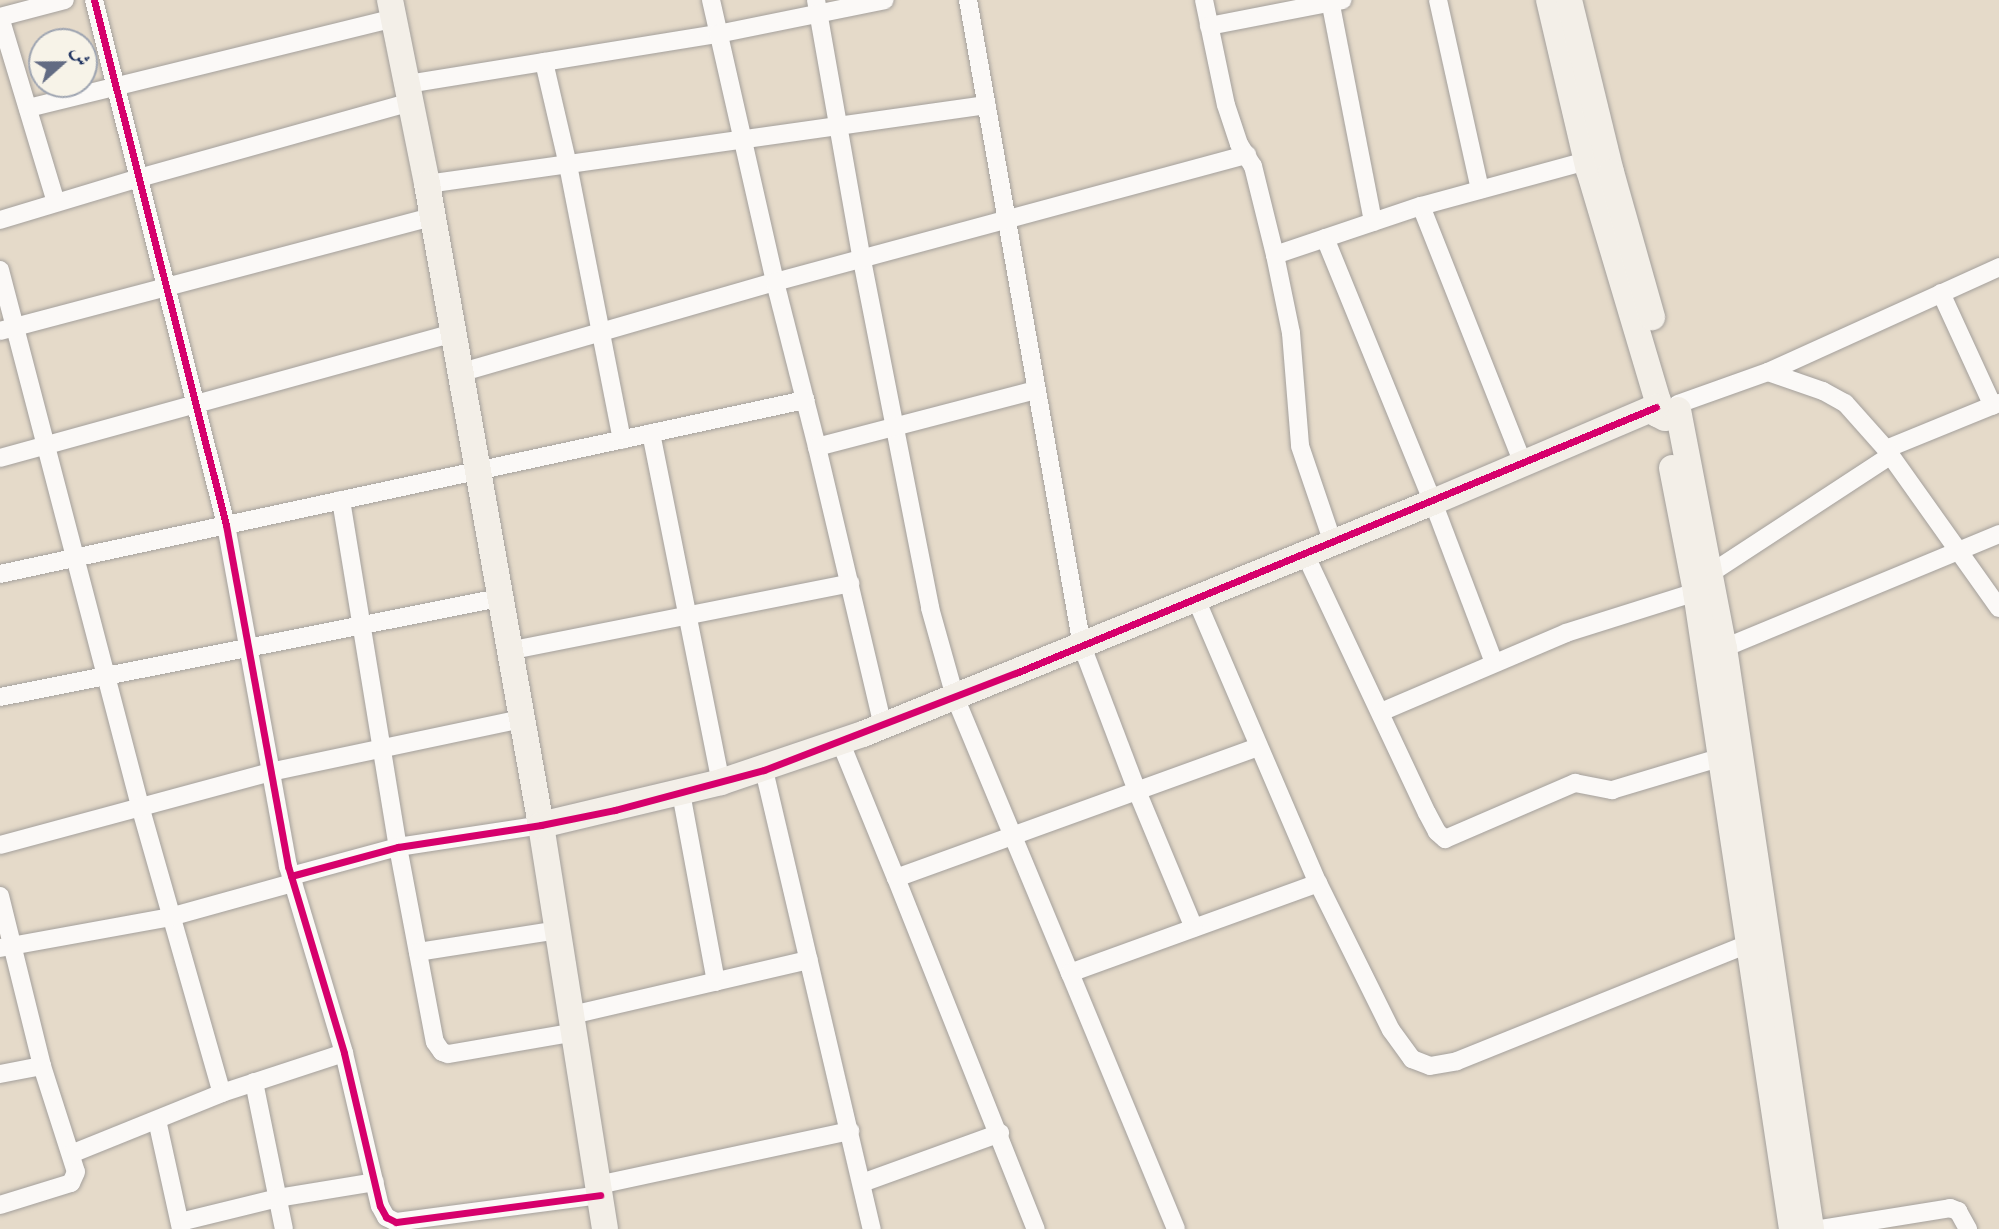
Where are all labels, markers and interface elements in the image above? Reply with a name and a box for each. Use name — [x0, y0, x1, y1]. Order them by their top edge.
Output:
north arrow — [28, 28, 98, 98]
text: ش — [66, 43, 96, 69]

